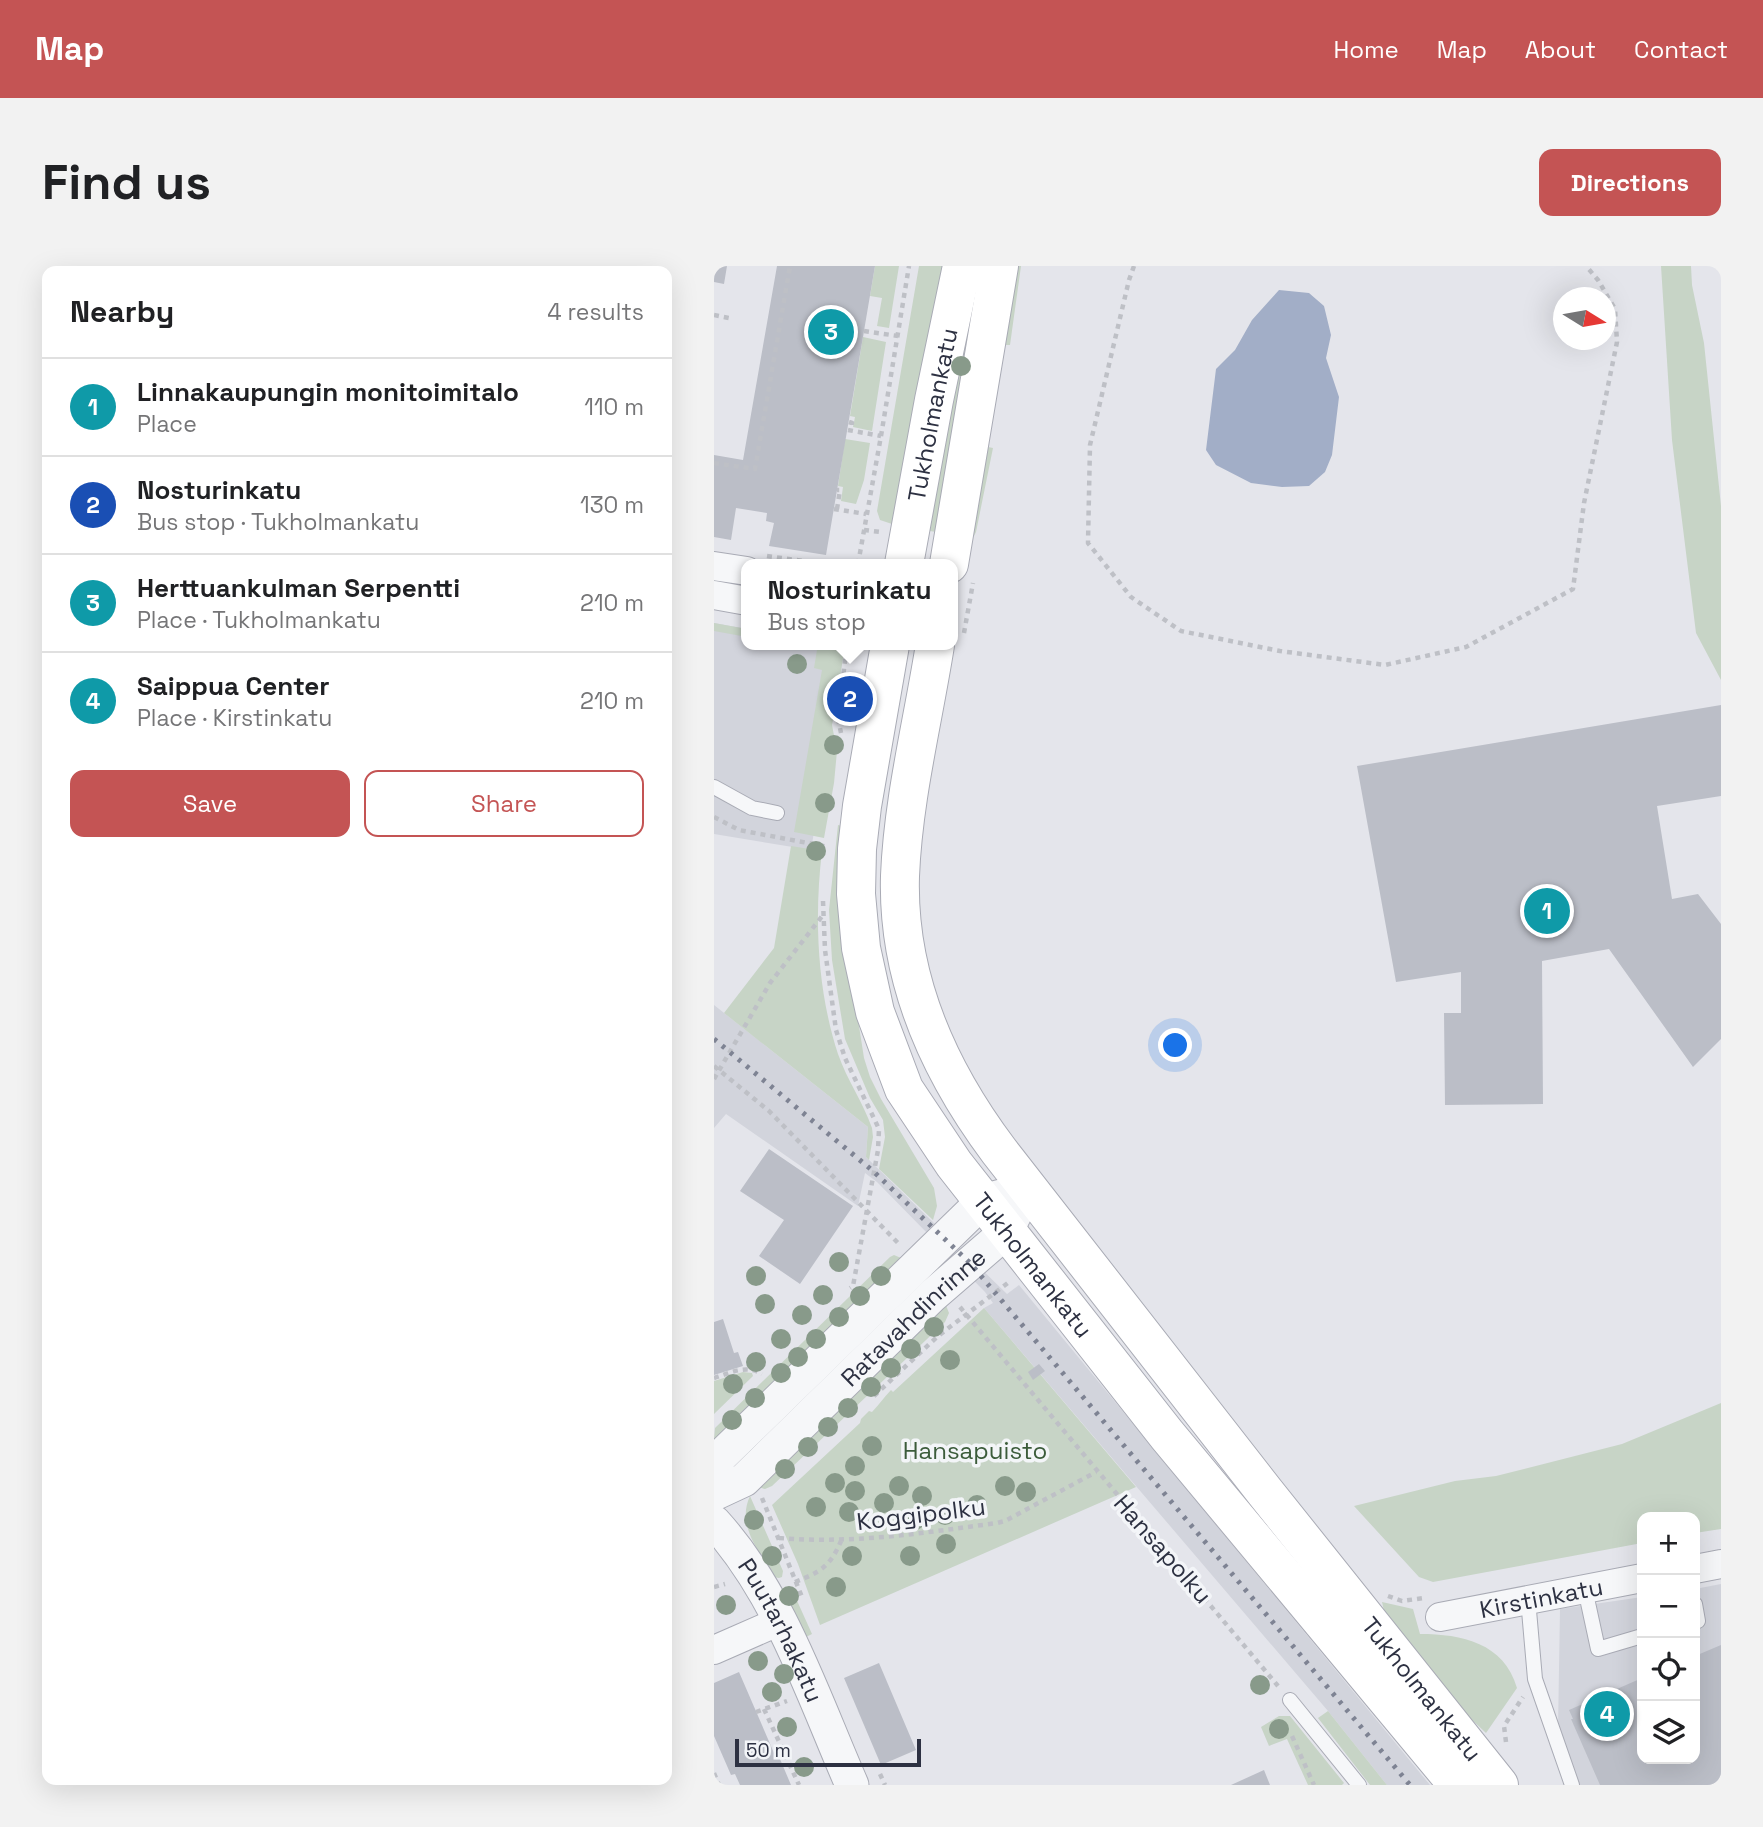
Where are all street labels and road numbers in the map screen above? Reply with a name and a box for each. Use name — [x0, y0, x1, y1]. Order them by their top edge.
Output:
street label: Tukholmankatu — [900, 325, 964, 504]
street label: Tukholmankatu — [967, 1186, 1100, 1343]
street label: Ratavahdinrinne — [834, 1241, 992, 1393]
street label: Hansapolku — [1107, 1488, 1219, 1610]
street label: Koggipolku — [855, 1491, 987, 1537]
street label: Puutarhakatu — [732, 1552, 831, 1706]
street label: Kirstinkatu — [1477, 1570, 1605, 1625]
street label: Tukholmankatu — [1355, 1610, 1489, 1767]

